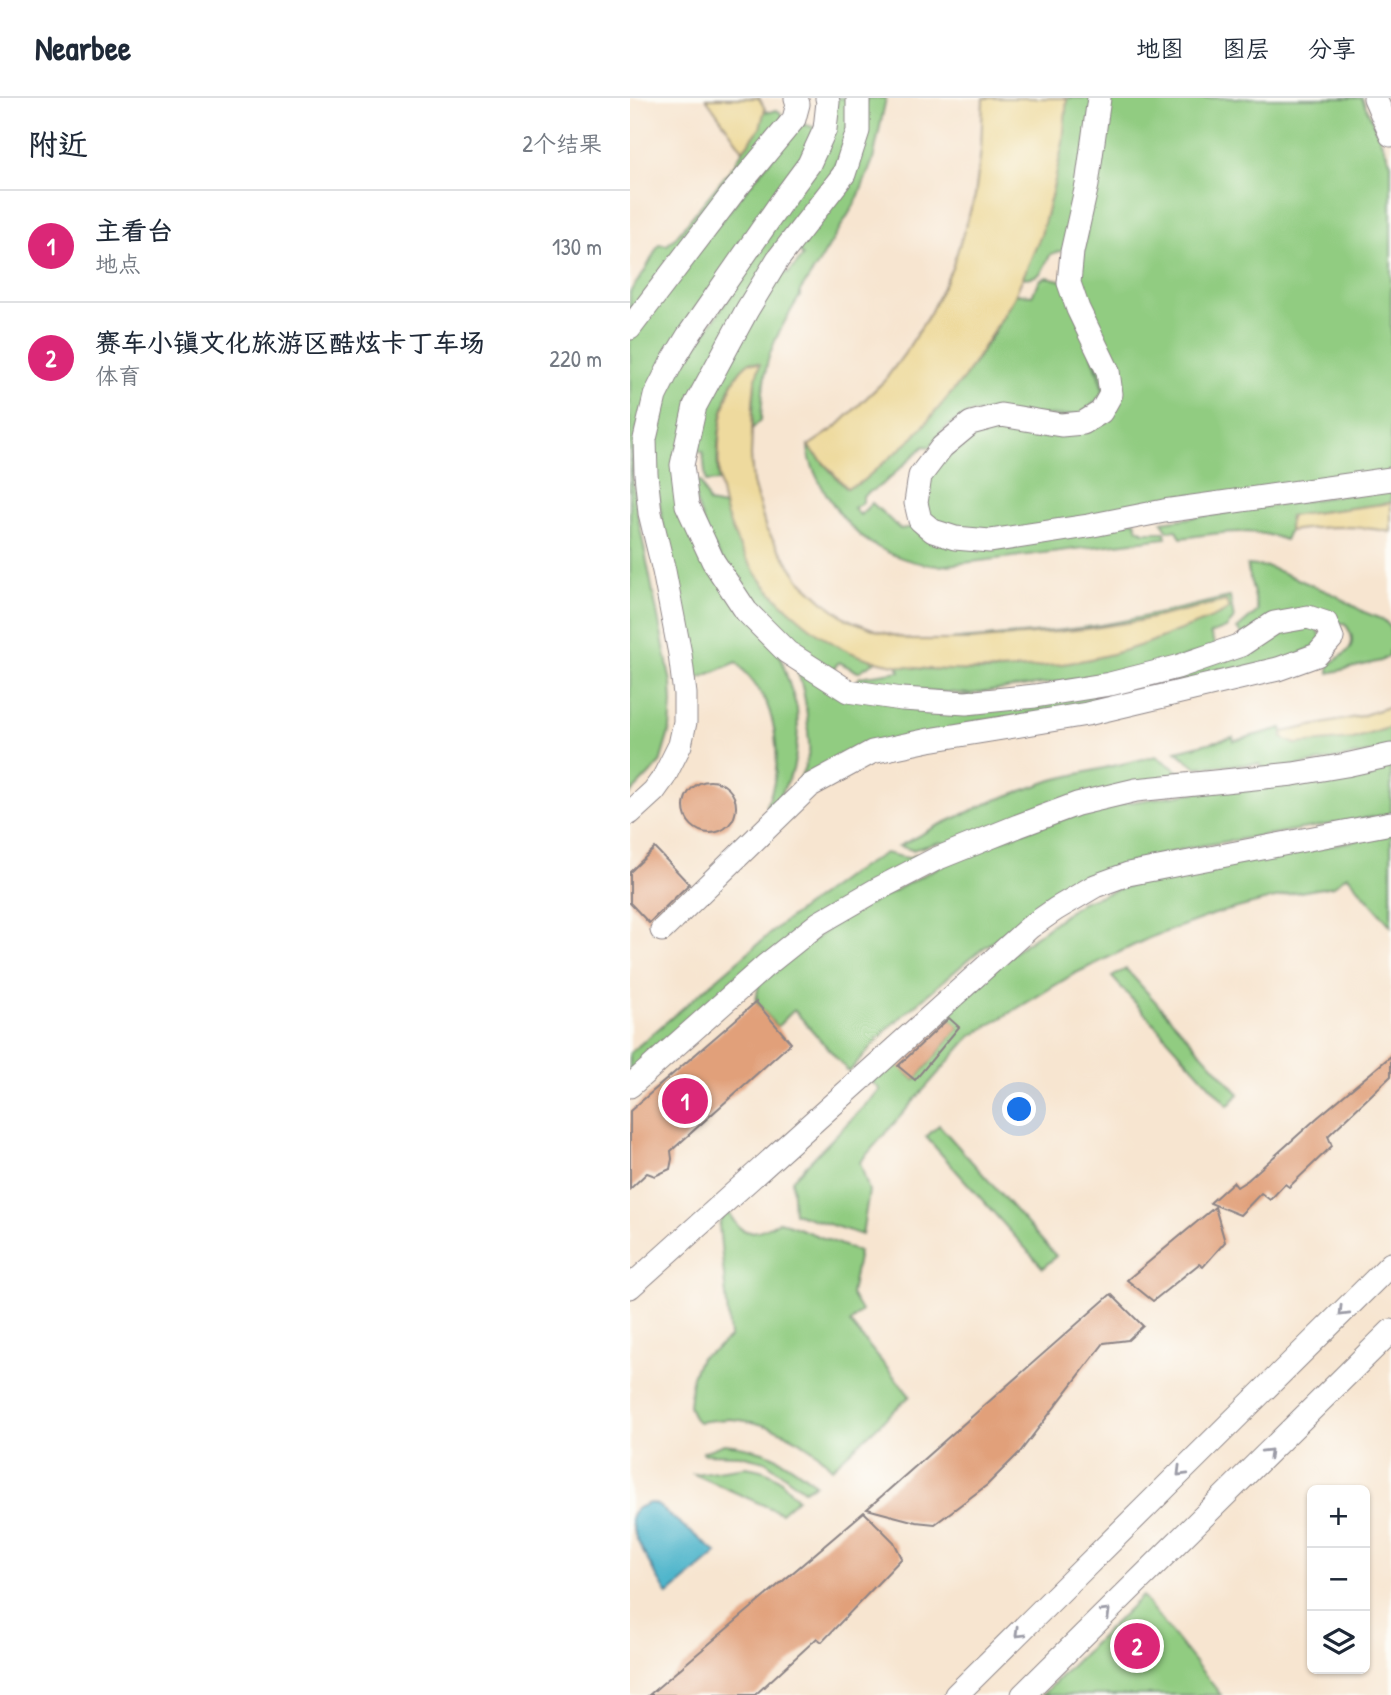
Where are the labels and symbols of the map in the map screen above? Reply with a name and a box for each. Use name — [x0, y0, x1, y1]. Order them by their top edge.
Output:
pin: 1 — [662, 1075, 708, 1127]
your location — [1002, 1092, 1036, 1126]
one-way arrow — [1338, 1304, 1351, 1317]
one-way arrow — [1260, 1448, 1273, 1461]
one-way arrow — [1176, 1464, 1189, 1477]
one-way arrow — [1098, 1608, 1111, 1621]
pin: 2 — [1114, 1620, 1160, 1672]
one-way arrow — [1015, 1624, 1028, 1637]

